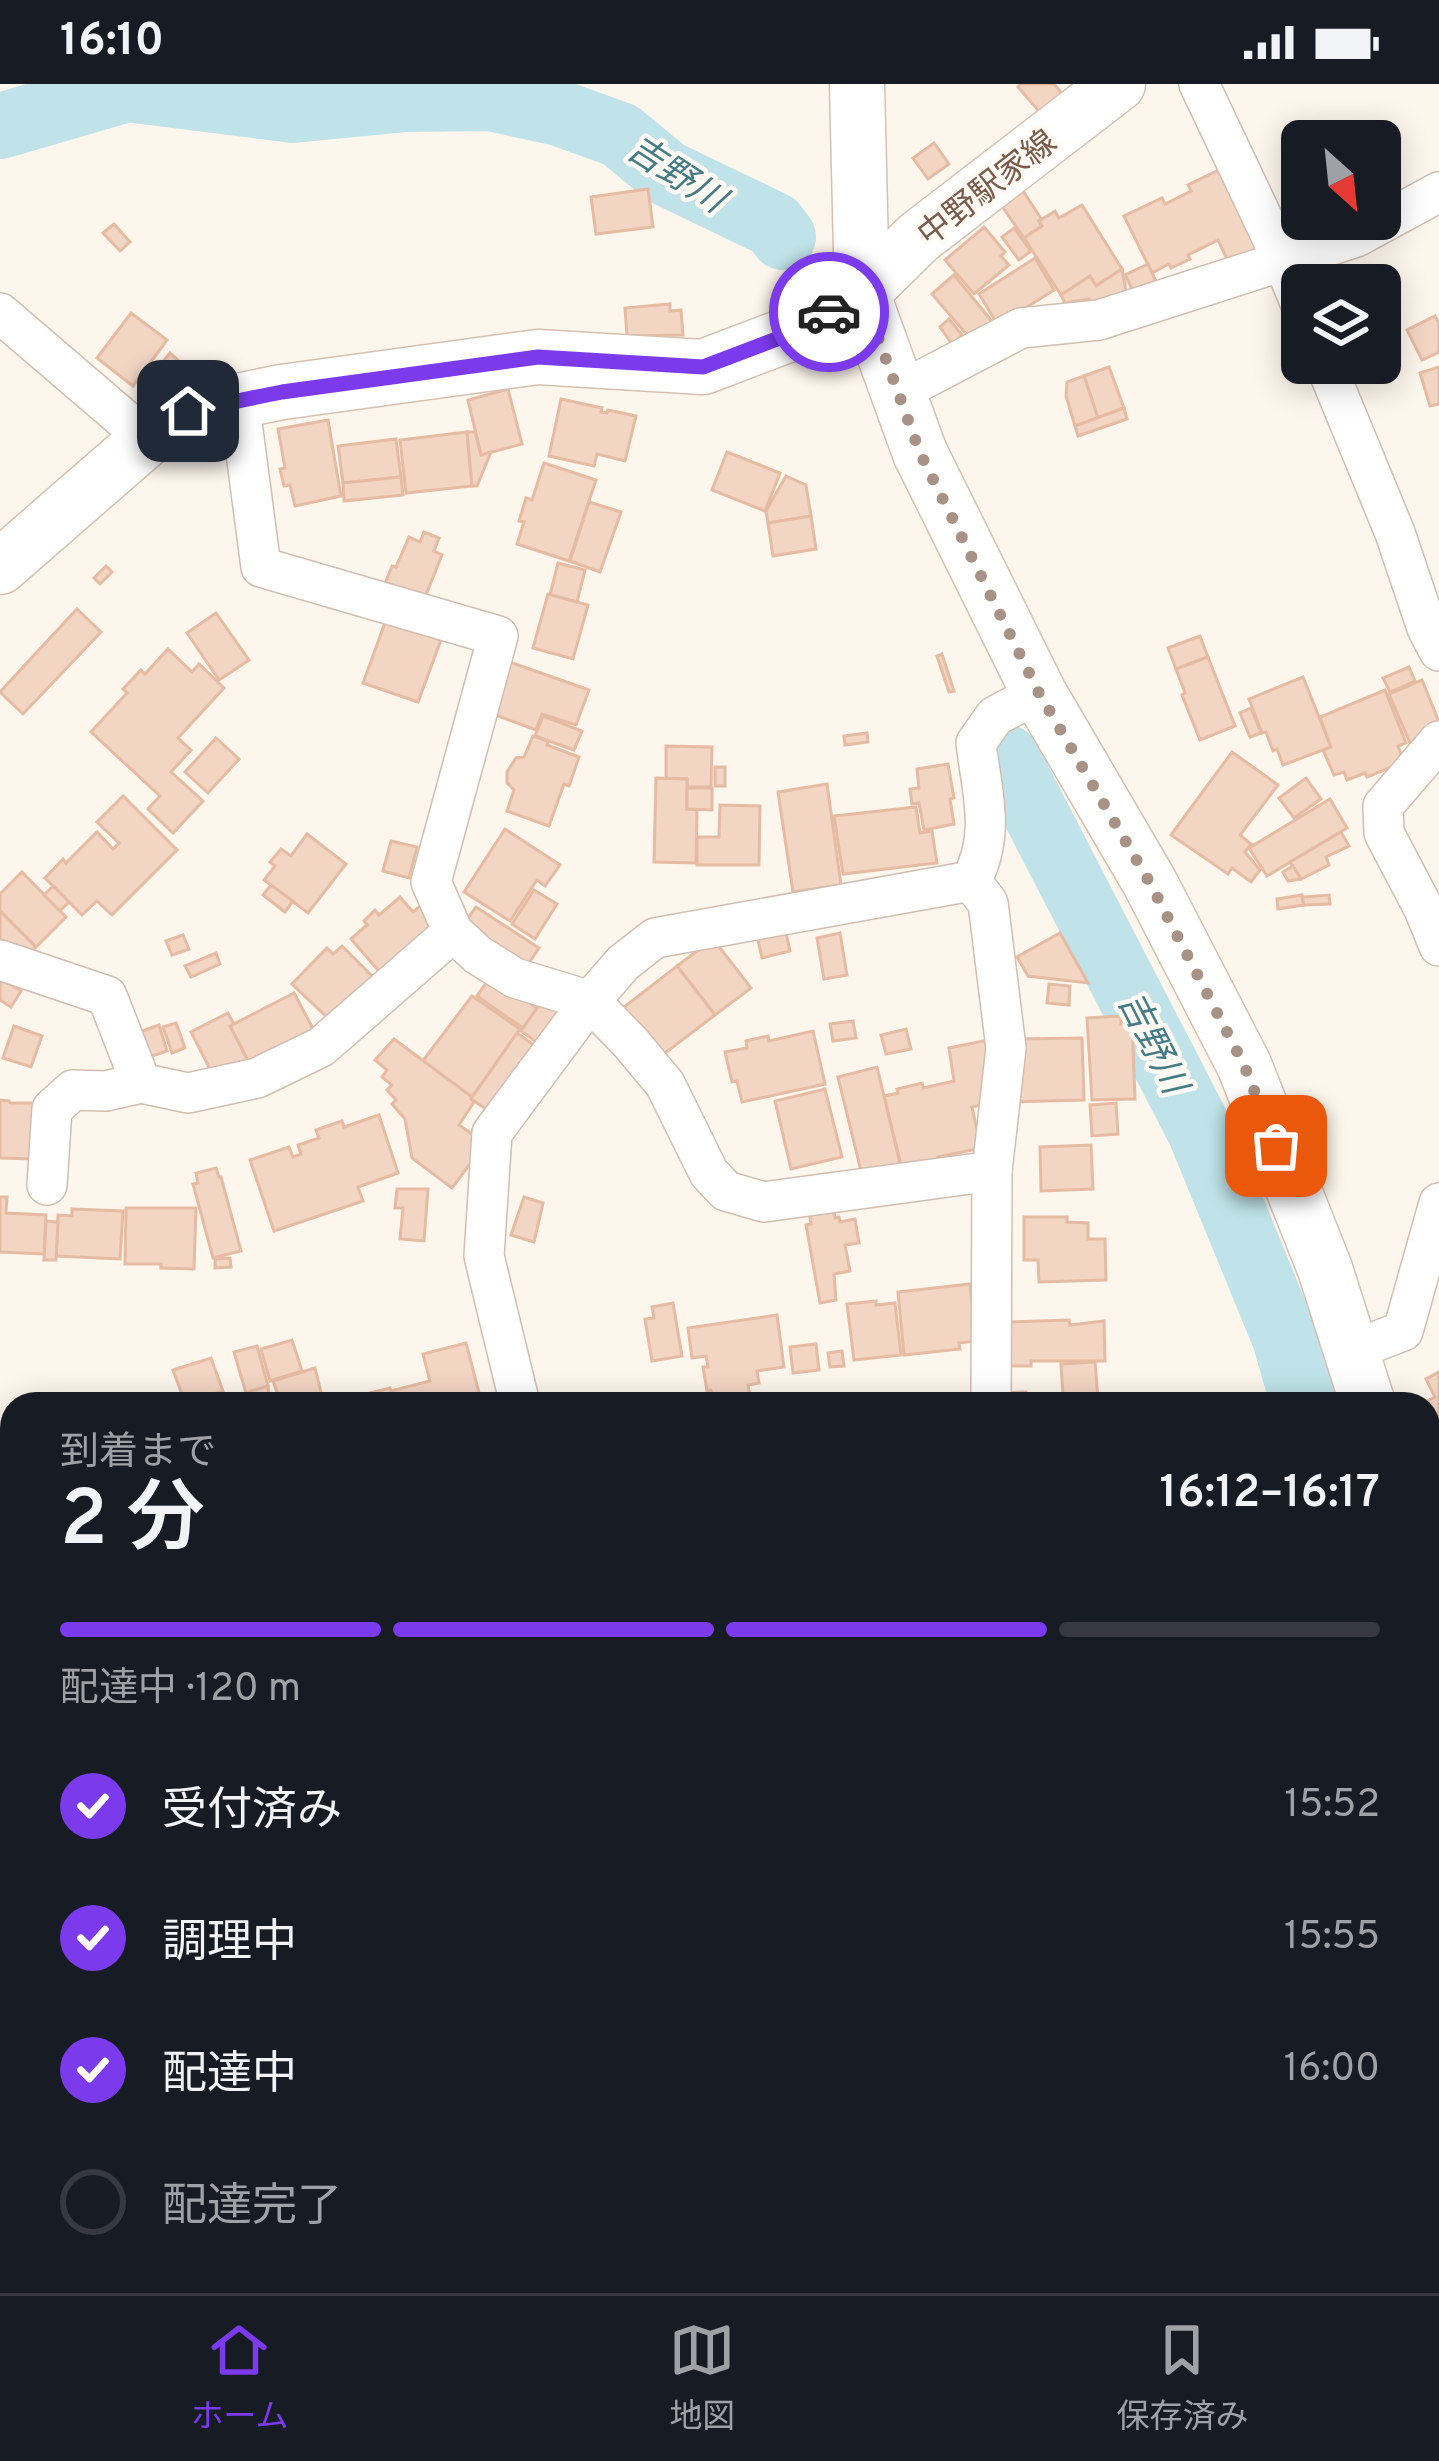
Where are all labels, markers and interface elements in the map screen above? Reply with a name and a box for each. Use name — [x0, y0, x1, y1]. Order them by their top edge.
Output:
text: 16:10 — [60, 14, 164, 71]
north arrow — [1281, 120, 1401, 240]
map controls — [1281, 120, 1401, 384]
street label: 中野駅家線 — [911, 123, 1066, 257]
water label: 吉野川 — [617, 128, 736, 227]
courier — [769, 252, 889, 372]
button: layers — [1281, 264, 1401, 384]
icon: car — [796, 279, 862, 345]
pin — [137, 360, 239, 462]
icon: home — [155, 378, 221, 444]
water label: 吉野川 — [1105, 985, 1197, 1106]
pin — [1225, 1095, 1327, 1197]
icon: bag — [1243, 1113, 1309, 1179]
text: 到着まで — [60, 1430, 216, 1479]
text: 16:12–16:17 — [1160, 1466, 1380, 1523]
text: 2 分 — [60, 1474, 205, 1573]
text: 配達中 · 120 m — [60, 1666, 301, 1715]
icon: check — [60, 1773, 126, 1839]
text: 15:52 — [1285, 1782, 1380, 1831]
text: 受付済み — [162, 1784, 342, 1841]
icon: check — [60, 1905, 126, 1971]
text: 15:55 — [1284, 1914, 1380, 1963]
text: 調理中 — [162, 1916, 297, 1973]
icon: check — [60, 2037, 126, 2103]
text: 16:00 — [1284, 2046, 1380, 2095]
text: 配達中 — [162, 2048, 297, 2105]
text: 配達完了 — [162, 2180, 342, 2237]
tab: ホーム — [190, 2317, 289, 2440]
tab: 地図 — [669, 2317, 735, 2440]
tab: 保存済み — [1116, 2317, 1248, 2440]

